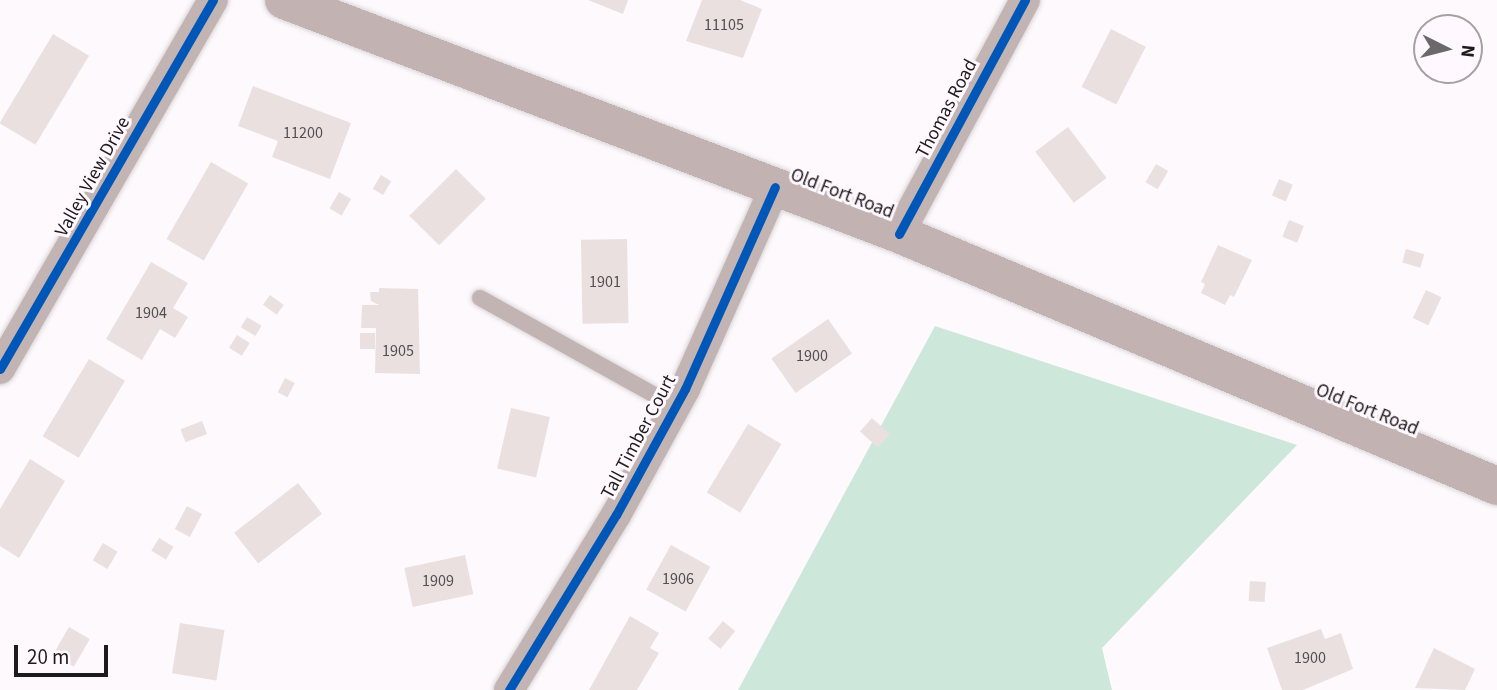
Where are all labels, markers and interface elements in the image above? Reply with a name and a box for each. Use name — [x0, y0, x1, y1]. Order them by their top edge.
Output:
north arrow — [1413, 14, 1483, 84]
house number: 11105 — [704, 15, 744, 35]
text: N — [1453, 43, 1481, 59]
street label: Thomas Road — [911, 56, 983, 162]
street label: Valley View Drive — [51, 113, 135, 241]
house number: 11200 — [283, 123, 323, 143]
street label: Old Fort Road — [787, 164, 897, 224]
house number: 1901 — [589, 272, 621, 292]
house number: 1904 — [135, 303, 167, 323]
house number: 1905 — [382, 341, 414, 361]
house number: 1900 — [796, 346, 828, 366]
street label: Tall Timber Court — [597, 371, 681, 503]
street label: Old Fort Road — [1312, 379, 1422, 441]
house number: 1906 — [662, 569, 694, 589]
house number: 1909 — [422, 571, 454, 591]
scale bar — [18, 630, 112, 674]
text: 20 m — [27, 642, 69, 672]
house number: 1900 — [1294, 648, 1326, 668]

